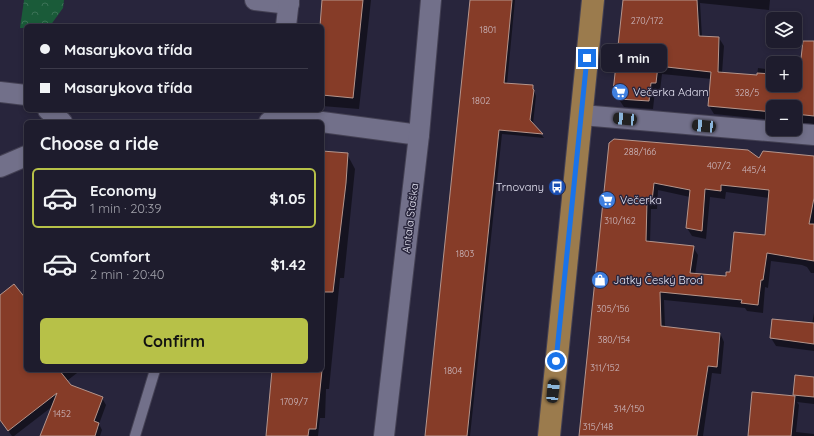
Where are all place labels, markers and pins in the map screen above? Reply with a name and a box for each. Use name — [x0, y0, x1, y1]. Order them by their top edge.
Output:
supermarket icon: Večerka Adam — [610, 82, 630, 102]
place label: Večerka Adam — [633, 85, 708, 99]
bus stop icon: Trnovany — [547, 177, 567, 197]
place label: Trnovany — [496, 180, 544, 194]
supermarket icon: Večerka — [597, 190, 617, 210]
place label: Večerka — [620, 193, 662, 207]
shop icon: Jatky Český Brod — [590, 270, 610, 290]
place label: Jatky Český Brod — [613, 273, 703, 287]

